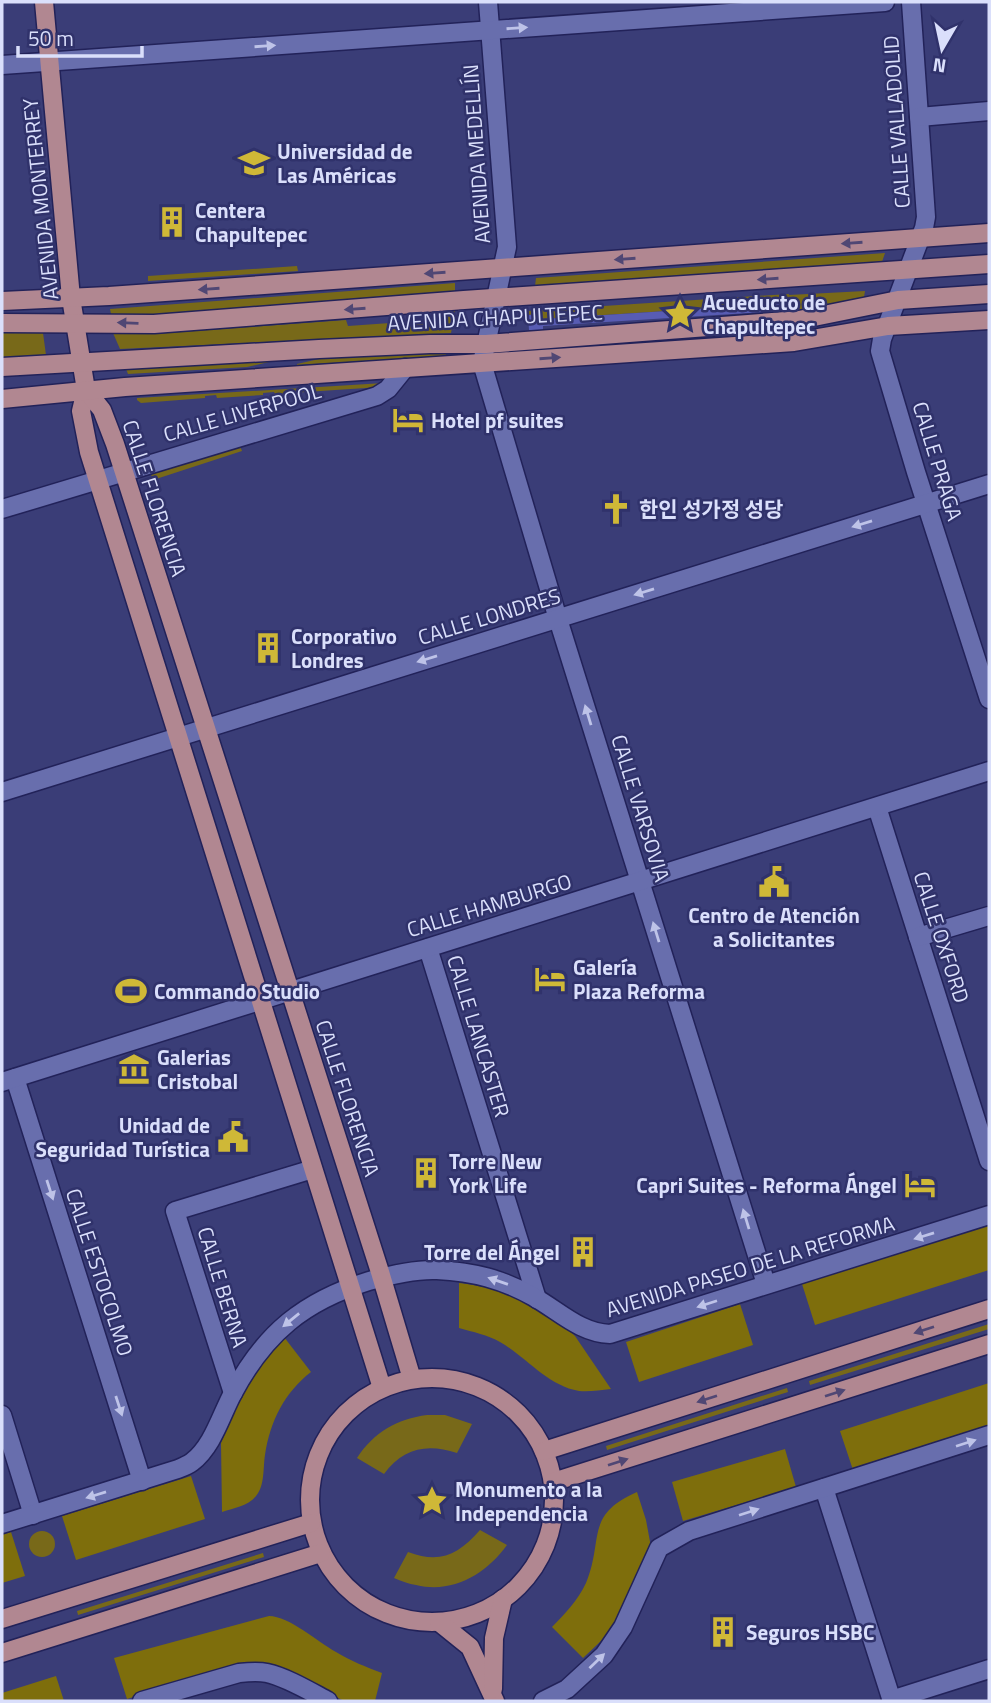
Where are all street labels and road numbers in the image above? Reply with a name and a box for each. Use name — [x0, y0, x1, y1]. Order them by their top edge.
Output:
street label: CALLE VALLADOLID — [874, 34, 918, 210]
street label: AVENIDA MEDELLÍN — [454, 63, 498, 245]
street label: AVENIDA MONTERREY — [13, 96, 67, 301]
street label: AVENIDA CHAPULTEPEC — [386, 295, 604, 339]
street label: CALLE LIVERPOOL — [159, 374, 325, 450]
street label: CALLE PRAGA — [905, 397, 971, 525]
street label: CALLE FLORENCIA — [115, 416, 196, 581]
street label: CALLE LONDRES — [414, 579, 564, 653]
street label: CALLE VARSOVIA — [603, 731, 679, 886]
street label: CALLE HAMBURGO — [403, 865, 575, 945]
street label: CALLE OXFORD — [906, 867, 978, 1007]
street label: CALLE LANCASTER — [439, 951, 519, 1121]
street label: CALLE FLORENCIA — [308, 1016, 389, 1181]
street label: CALLE ESTOCOLMO — [58, 1184, 142, 1360]
street label: AVENIDA PASEO DE LA REFORMA — [602, 1207, 899, 1325]
street label: CALLE BERNA — [189, 1223, 257, 1352]

